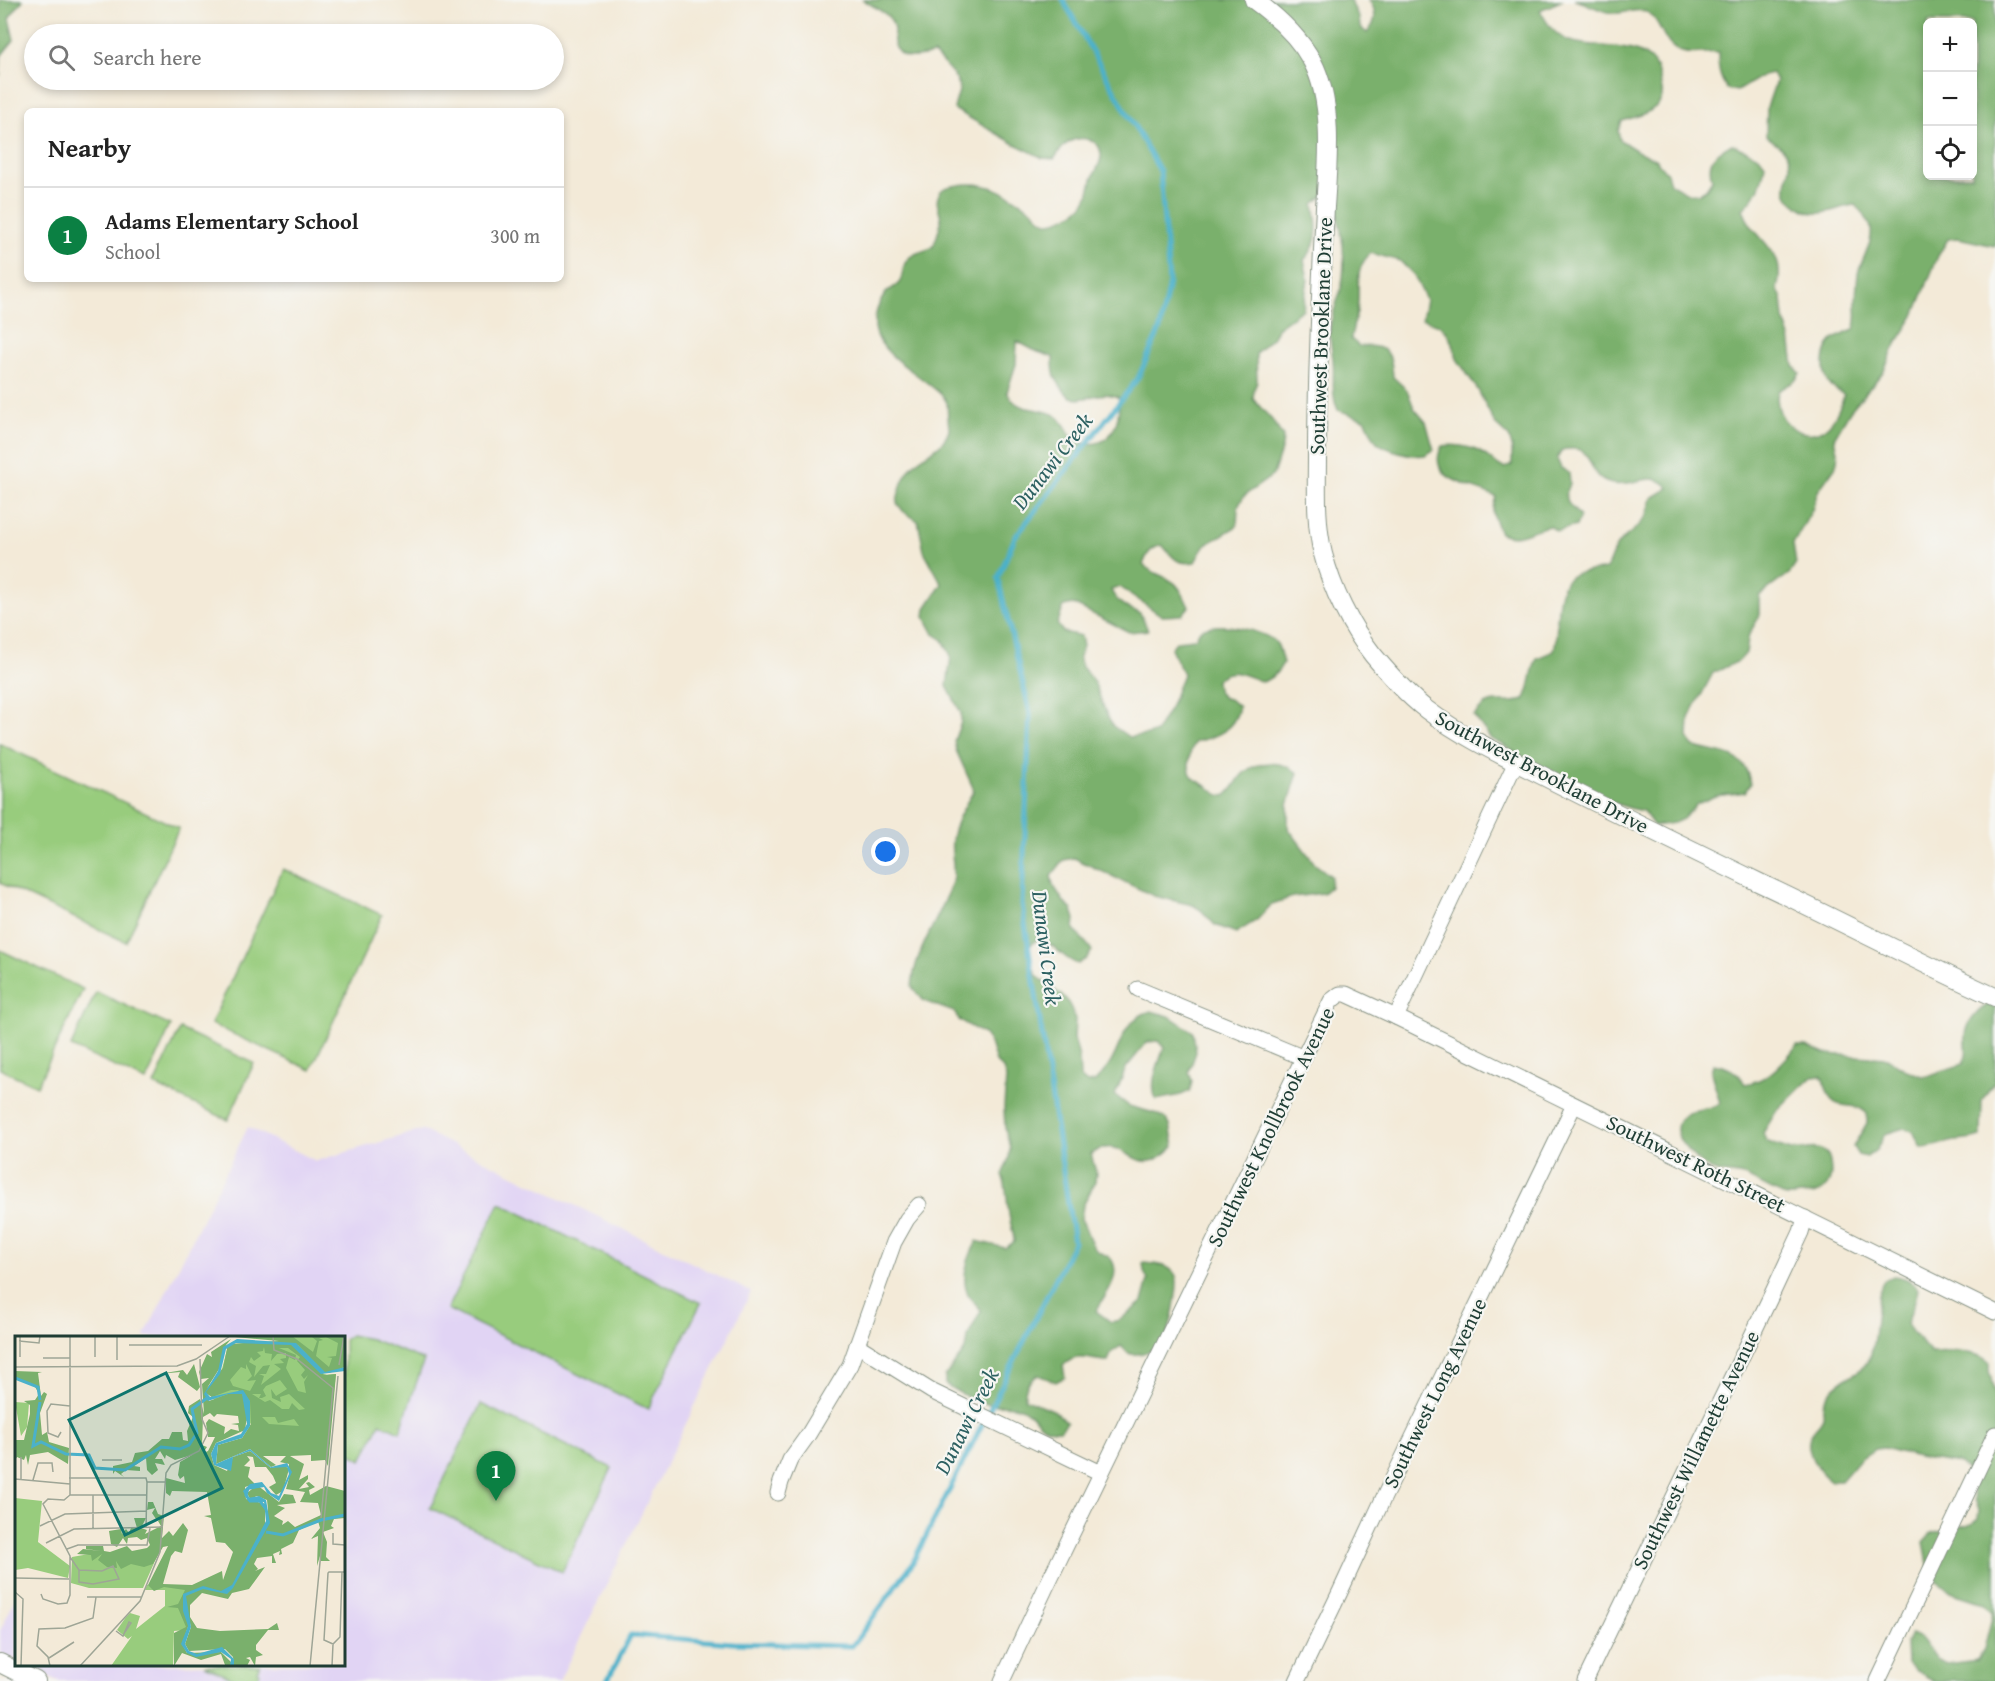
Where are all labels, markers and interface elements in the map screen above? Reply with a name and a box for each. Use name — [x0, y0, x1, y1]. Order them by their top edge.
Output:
map controls — [1923, 18, 1977, 180]
button: + — [1923, 18, 1977, 72]
search box — [24, 24, 564, 90]
icon: search — [45, 41, 78, 74]
text: Search here — [93, 41, 202, 73]
button: − — [1923, 72, 1977, 126]
button: locate — [1923, 126, 1977, 180]
text: Nearby — [48, 128, 131, 167]
text: Adams Elementary School — [105, 205, 359, 237]
street label: Southwest Brooklane Drive — [1301, 216, 1340, 455]
text: 1 — [62, 221, 73, 250]
text: 300 m — [490, 221, 540, 250]
text: School — [105, 237, 161, 266]
water label: Dunawi Creek — [1003, 405, 1101, 517]
street label: Southwest Brooklane Drive — [1430, 702, 1655, 841]
your location — [871, 837, 900, 866]
water label: Dunawi Creek — [1024, 888, 1070, 1008]
street label: Southwest Knollbrook Avenue — [1199, 1001, 1342, 1252]
street label: Southwest Roth Street — [1601, 1107, 1792, 1221]
street label: Southwest Long Avenue — [1375, 1292, 1494, 1493]
street label: Southwest Willamette Avenue — [1624, 1325, 1767, 1575]
inset map — [15, 1336, 345, 1666]
water label: Dunawi Creek — [925, 1362, 1007, 1480]
pin: 1 — [476, 1452, 516, 1501]

